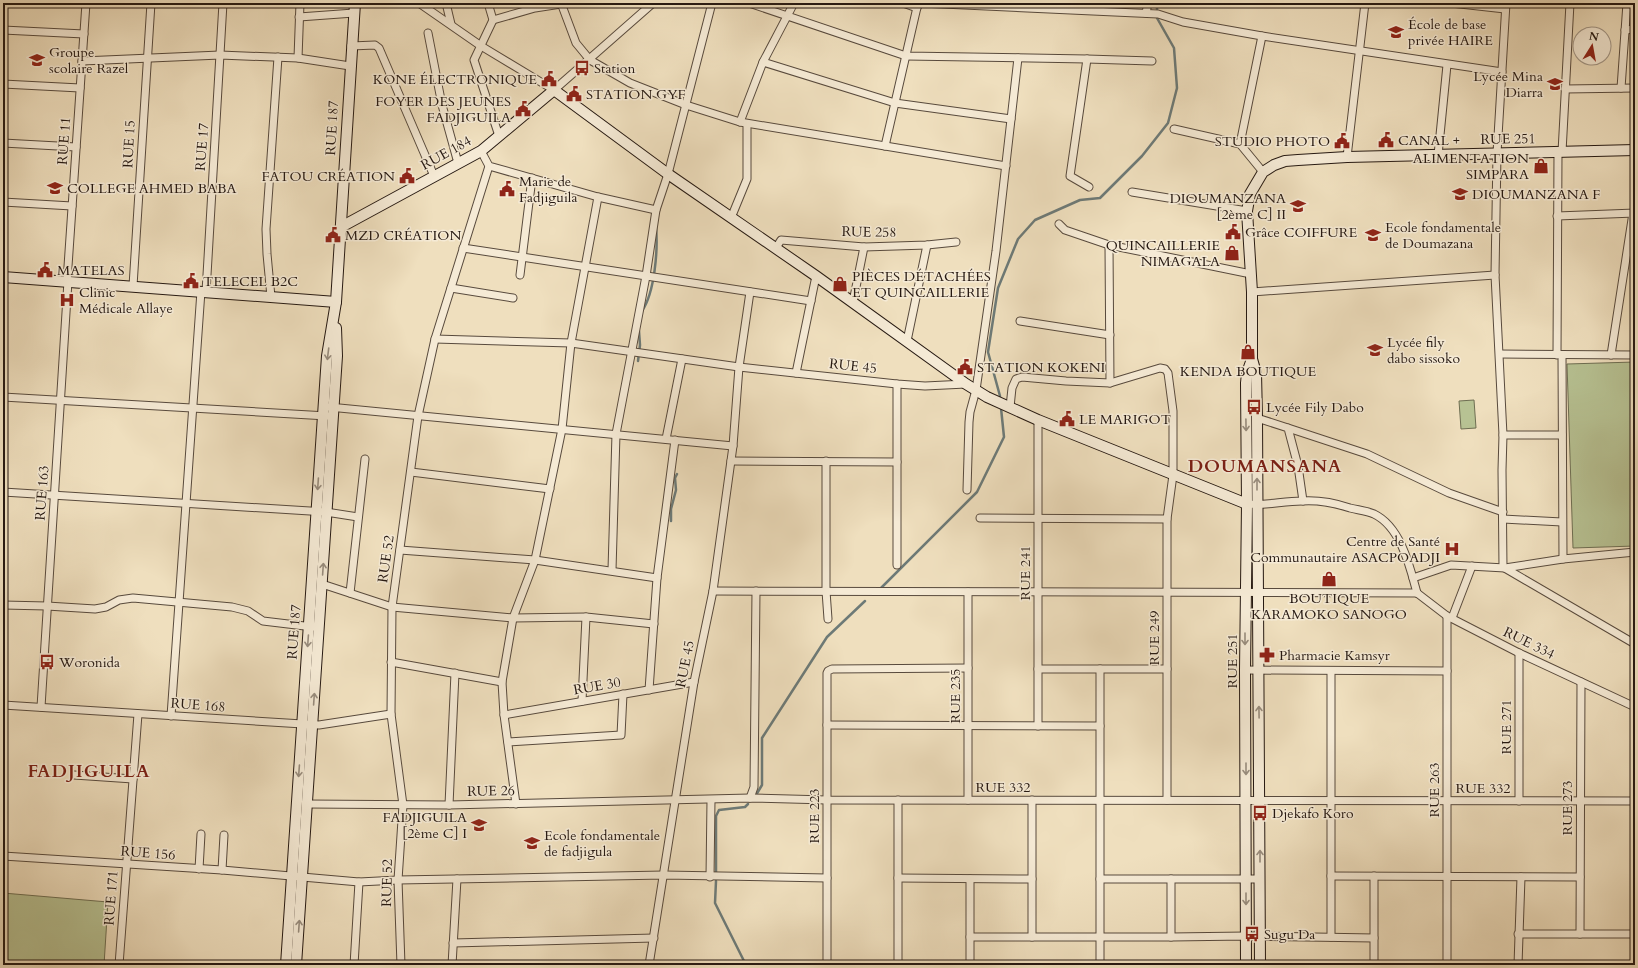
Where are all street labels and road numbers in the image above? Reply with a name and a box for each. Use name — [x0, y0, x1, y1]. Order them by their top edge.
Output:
street label: RUE 187 — [321, 100, 343, 156]
street label: RUE 11 — [53, 116, 75, 166]
street label: RUE 15 — [118, 120, 140, 168]
street label: RUE 17 — [191, 122, 213, 172]
street label: RUE 251 — [1480, 129, 1536, 149]
street label: RUE 184 — [417, 131, 475, 175]
street label: RUE 258 — [841, 222, 897, 242]
street label: RUE 45 — [828, 354, 878, 378]
street label: RUE 163 — [31, 465, 53, 521]
street label: RUE 52 — [373, 534, 399, 584]
street label: RUE 241 — [1016, 545, 1035, 601]
street label: RUE 187 — [283, 604, 305, 660]
street label: RUE 249 — [1145, 610, 1164, 666]
street label: RUE 334 — [1500, 622, 1558, 664]
street label: RUE 251 — [1223, 633, 1242, 689]
street label: RUE 45 — [671, 639, 699, 689]
street label: RUE 235 — [946, 668, 965, 724]
street label: RUE 30 — [572, 672, 622, 700]
street label: RUE 168 — [170, 694, 226, 716]
street label: RUE 271 — [1497, 699, 1516, 755]
street label: RUE 263 — [1425, 762, 1444, 818]
street label: RUE 332 — [975, 778, 1031, 797]
street label: RUE 332 — [1455, 779, 1511, 798]
street label: RUE 273 — [1558, 780, 1577, 836]
street label: RUE 26 — [467, 781, 515, 801]
street label: RUE 223 — [805, 788, 824, 844]
street label: RUE 156 — [120, 842, 176, 864]
street label: RUE 52 — [377, 859, 397, 907]
street label: RUE 171 — [100, 870, 122, 926]

